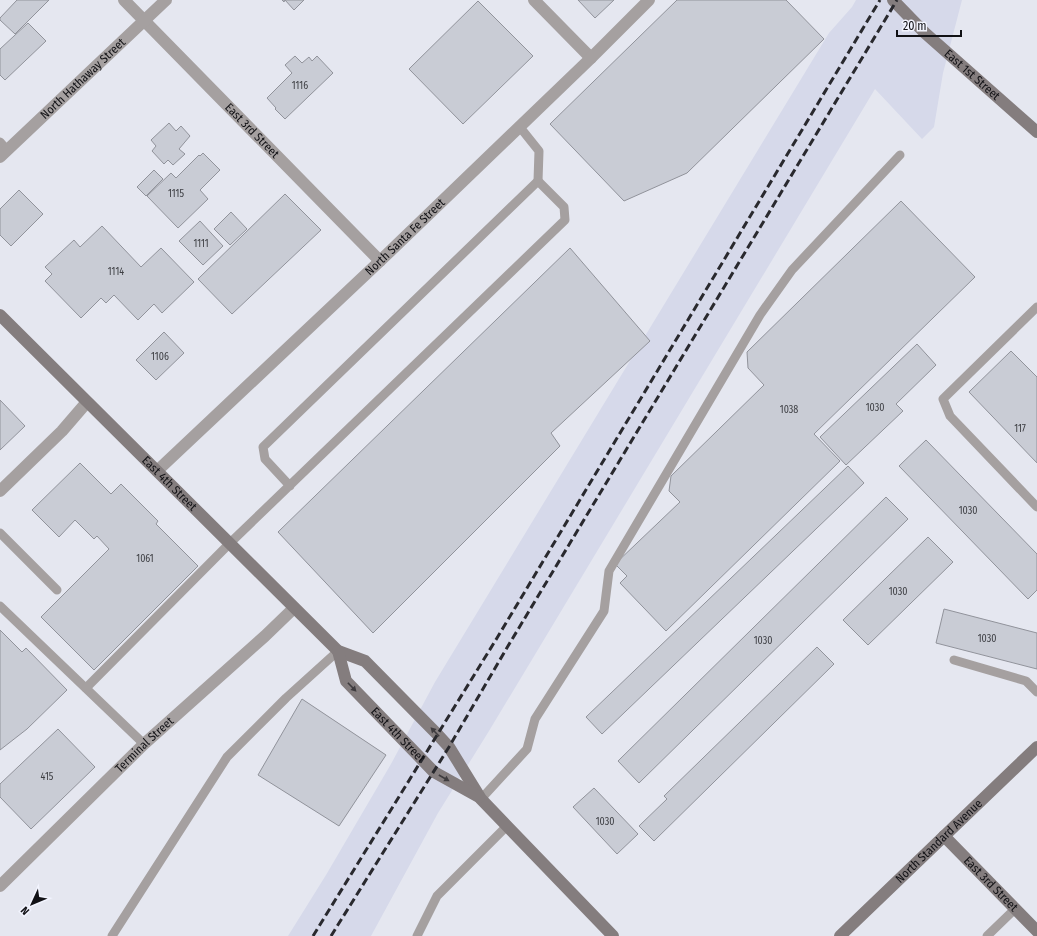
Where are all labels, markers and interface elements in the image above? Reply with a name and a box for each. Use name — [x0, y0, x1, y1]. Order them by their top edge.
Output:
scale bar — [897, 12, 961, 38]
text: 20 m — [903, 19, 927, 33]
street label: North Hathaway Street — [38, 35, 128, 122]
street label: East 1st Street — [942, 47, 1003, 103]
house number: 1116 — [292, 80, 308, 92]
street label: East 3rd Street — [222, 100, 282, 161]
house number: 1115 — [168, 188, 184, 200]
street label: North Santa Fe Street — [362, 196, 448, 278]
house number: 1111 — [193, 238, 209, 250]
house number: 1114 — [108, 266, 124, 278]
house number: 1106 — [151, 351, 169, 363]
house number: 1030 — [866, 402, 884, 414]
house number: 1038 — [780, 404, 798, 416]
house number: 117 — [1014, 423, 1026, 435]
street label: East 4th Street — [139, 453, 200, 514]
house number: 1030 — [959, 505, 977, 517]
house number: 1061 — [136, 553, 154, 565]
house number: 1030 — [889, 586, 907, 598]
house number: 1030 — [978, 633, 996, 645]
house number: 1030 — [754, 635, 772, 647]
one-way arrow — [347, 682, 356, 692]
street label: East 4th Street — [368, 704, 428, 766]
street label: Terminal Street — [112, 714, 176, 775]
one-way arrow — [430, 727, 440, 737]
house number: 415 — [41, 771, 54, 783]
one-way arrow — [438, 774, 450, 781]
street label: North Standard Avenue — [893, 796, 985, 886]
house number: 1030 — [596, 816, 614, 828]
street label: East 3rd Street — [961, 854, 1021, 914]
north arrow — [12, 884, 52, 924]
text: N — [18, 904, 32, 917]

